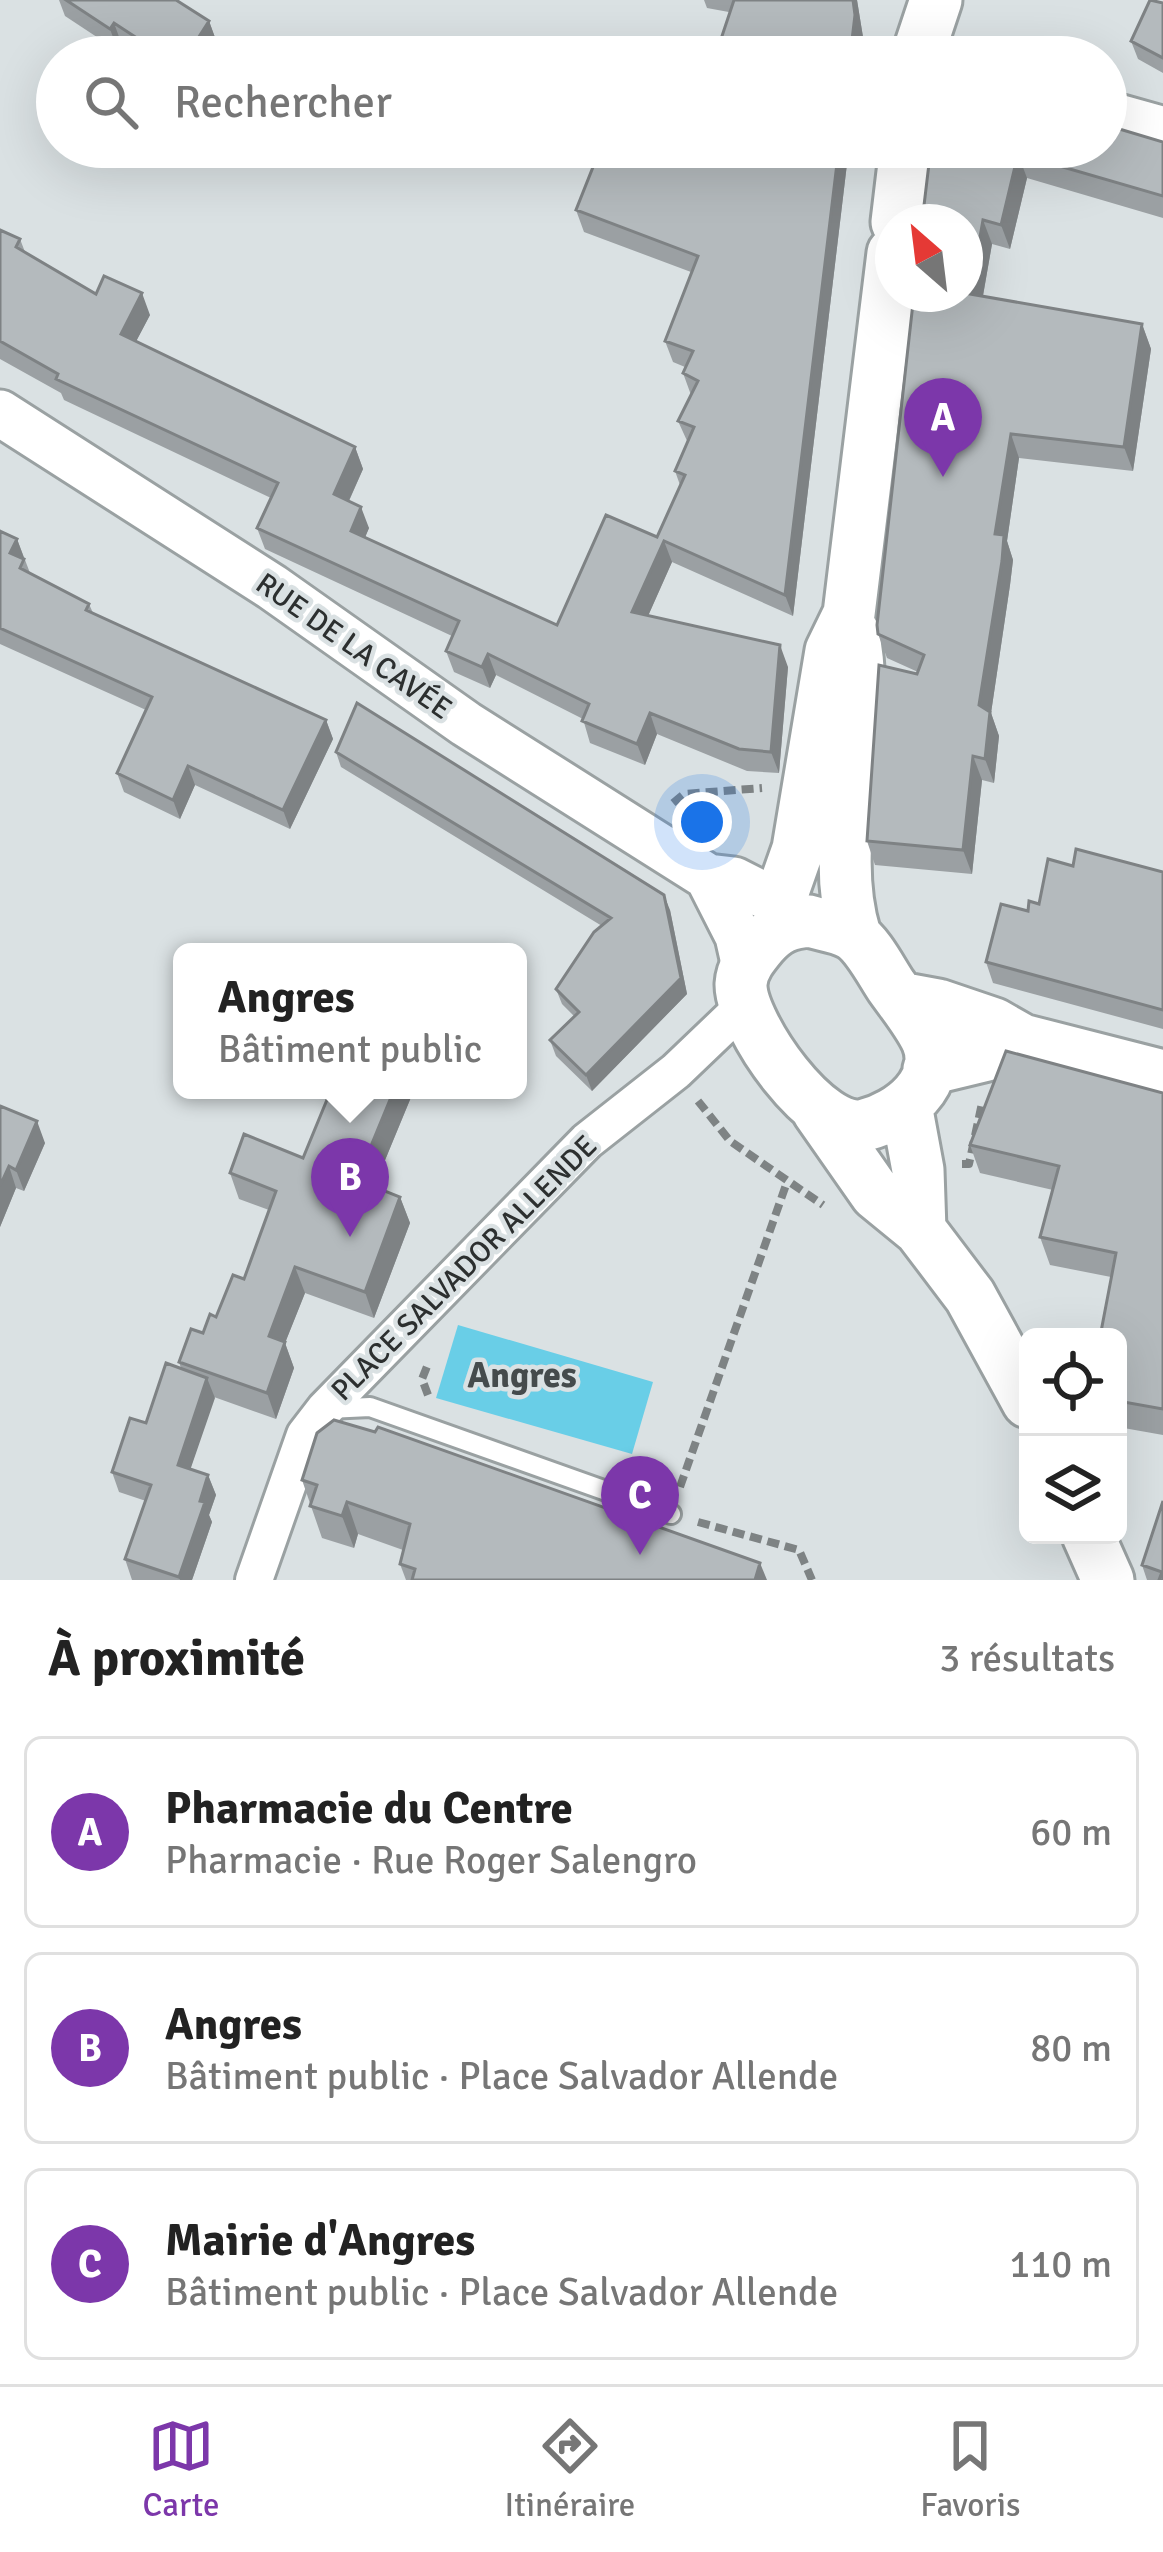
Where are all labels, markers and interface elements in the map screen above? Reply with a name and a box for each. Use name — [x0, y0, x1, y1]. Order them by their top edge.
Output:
search box — [36, 36, 1127, 168]
icon: search — [78, 69, 144, 135]
text: Rechercher — [174, 75, 392, 130]
north arrow — [875, 204, 983, 312]
pin: A — [904, 378, 982, 477]
street label: RUE DE LA CAVÉE — [249, 565, 459, 728]
your location — [672, 792, 732, 852]
popup — [173, 943, 527, 1099]
text: Angres — [218, 970, 355, 1025]
text: Bâtiment public — [218, 1025, 482, 1073]
street label: PLACE SALVADOR ALLENDE — [324, 1128, 605, 1409]
pin: B — [311, 1138, 389, 1237]
map controls — [1019, 1328, 1127, 1544]
button: locate — [1019, 1328, 1127, 1436]
district label: Angres — [467, 1353, 577, 1398]
button: layers — [1019, 1436, 1127, 1544]
pin: C — [601, 1456, 679, 1555]
text: À proximité — [48, 1627, 305, 1690]
text: 3 résultats — [939, 1634, 1115, 1682]
text: Pharmacie du Centre — [165, 1781, 573, 1836]
text: A — [78, 1808, 102, 1856]
text: 60 m — [1030, 1808, 1112, 1856]
text: Pharmacie · Rue Roger Salengro — [165, 1836, 697, 1884]
text: Angres — [165, 1997, 302, 2052]
text: B — [78, 2024, 102, 2072]
text: 80 m — [1030, 2024, 1112, 2072]
text: Bâtiment public · Place Salvador Allende — [165, 2052, 838, 2100]
text: Mairie d'Angres — [165, 2213, 475, 2268]
text: C — [78, 2240, 102, 2288]
text: 110 m — [1009, 2240, 1112, 2288]
text: Bâtiment public · Place Salvador Allende — [165, 2268, 838, 2316]
tab: Carte — [143, 2413, 220, 2526]
tab: Itinéraire — [505, 2413, 635, 2526]
tab: Favoris — [920, 2413, 1020, 2526]

